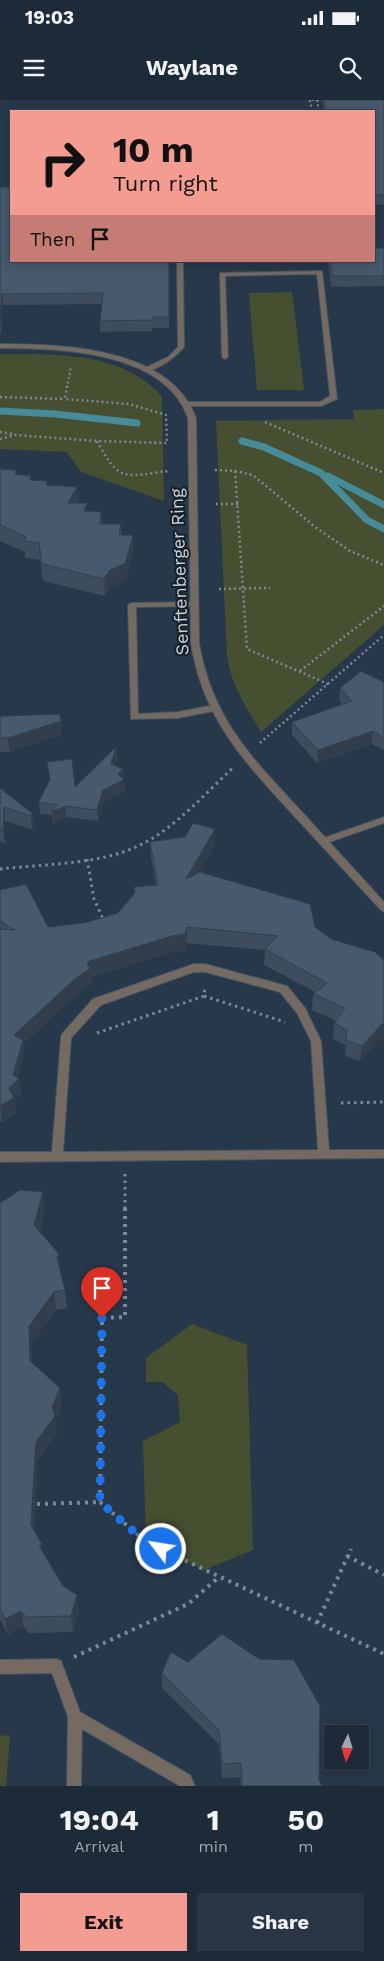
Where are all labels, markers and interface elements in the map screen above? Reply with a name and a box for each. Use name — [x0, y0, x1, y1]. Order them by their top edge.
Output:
text: 19:03 — [25, 6, 74, 29]
icon: menu — [20, 54, 48, 82]
icon: search — [336, 54, 364, 82]
text: Waylane — [146, 55, 238, 80]
text: 10 m — [113, 129, 194, 171]
icon: right — [30, 130, 95, 195]
text: Turn right — [113, 171, 218, 196]
icon: arrive — [86, 225, 114, 253]
text: Then — [30, 228, 76, 251]
street label: Senftenberger Ring — [166, 488, 192, 656]
pin — [81, 1267, 123, 1318]
icon: arrive — [88, 1274, 116, 1302]
position arrow — [134, 1522, 186, 1574]
north arrow — [324, 1725, 369, 1770]
map controls — [324, 1725, 369, 1770]
text: 19:04 — [60, 1802, 139, 1837]
text: 1 — [207, 1802, 220, 1837]
text: 50 — [288, 1802, 324, 1837]
text: Arrival — [74, 1837, 124, 1856]
text: min — [198, 1837, 228, 1856]
text: m — [298, 1837, 314, 1856]
button: Exit — [20, 1893, 187, 1951]
button: Share — [197, 1893, 364, 1951]

